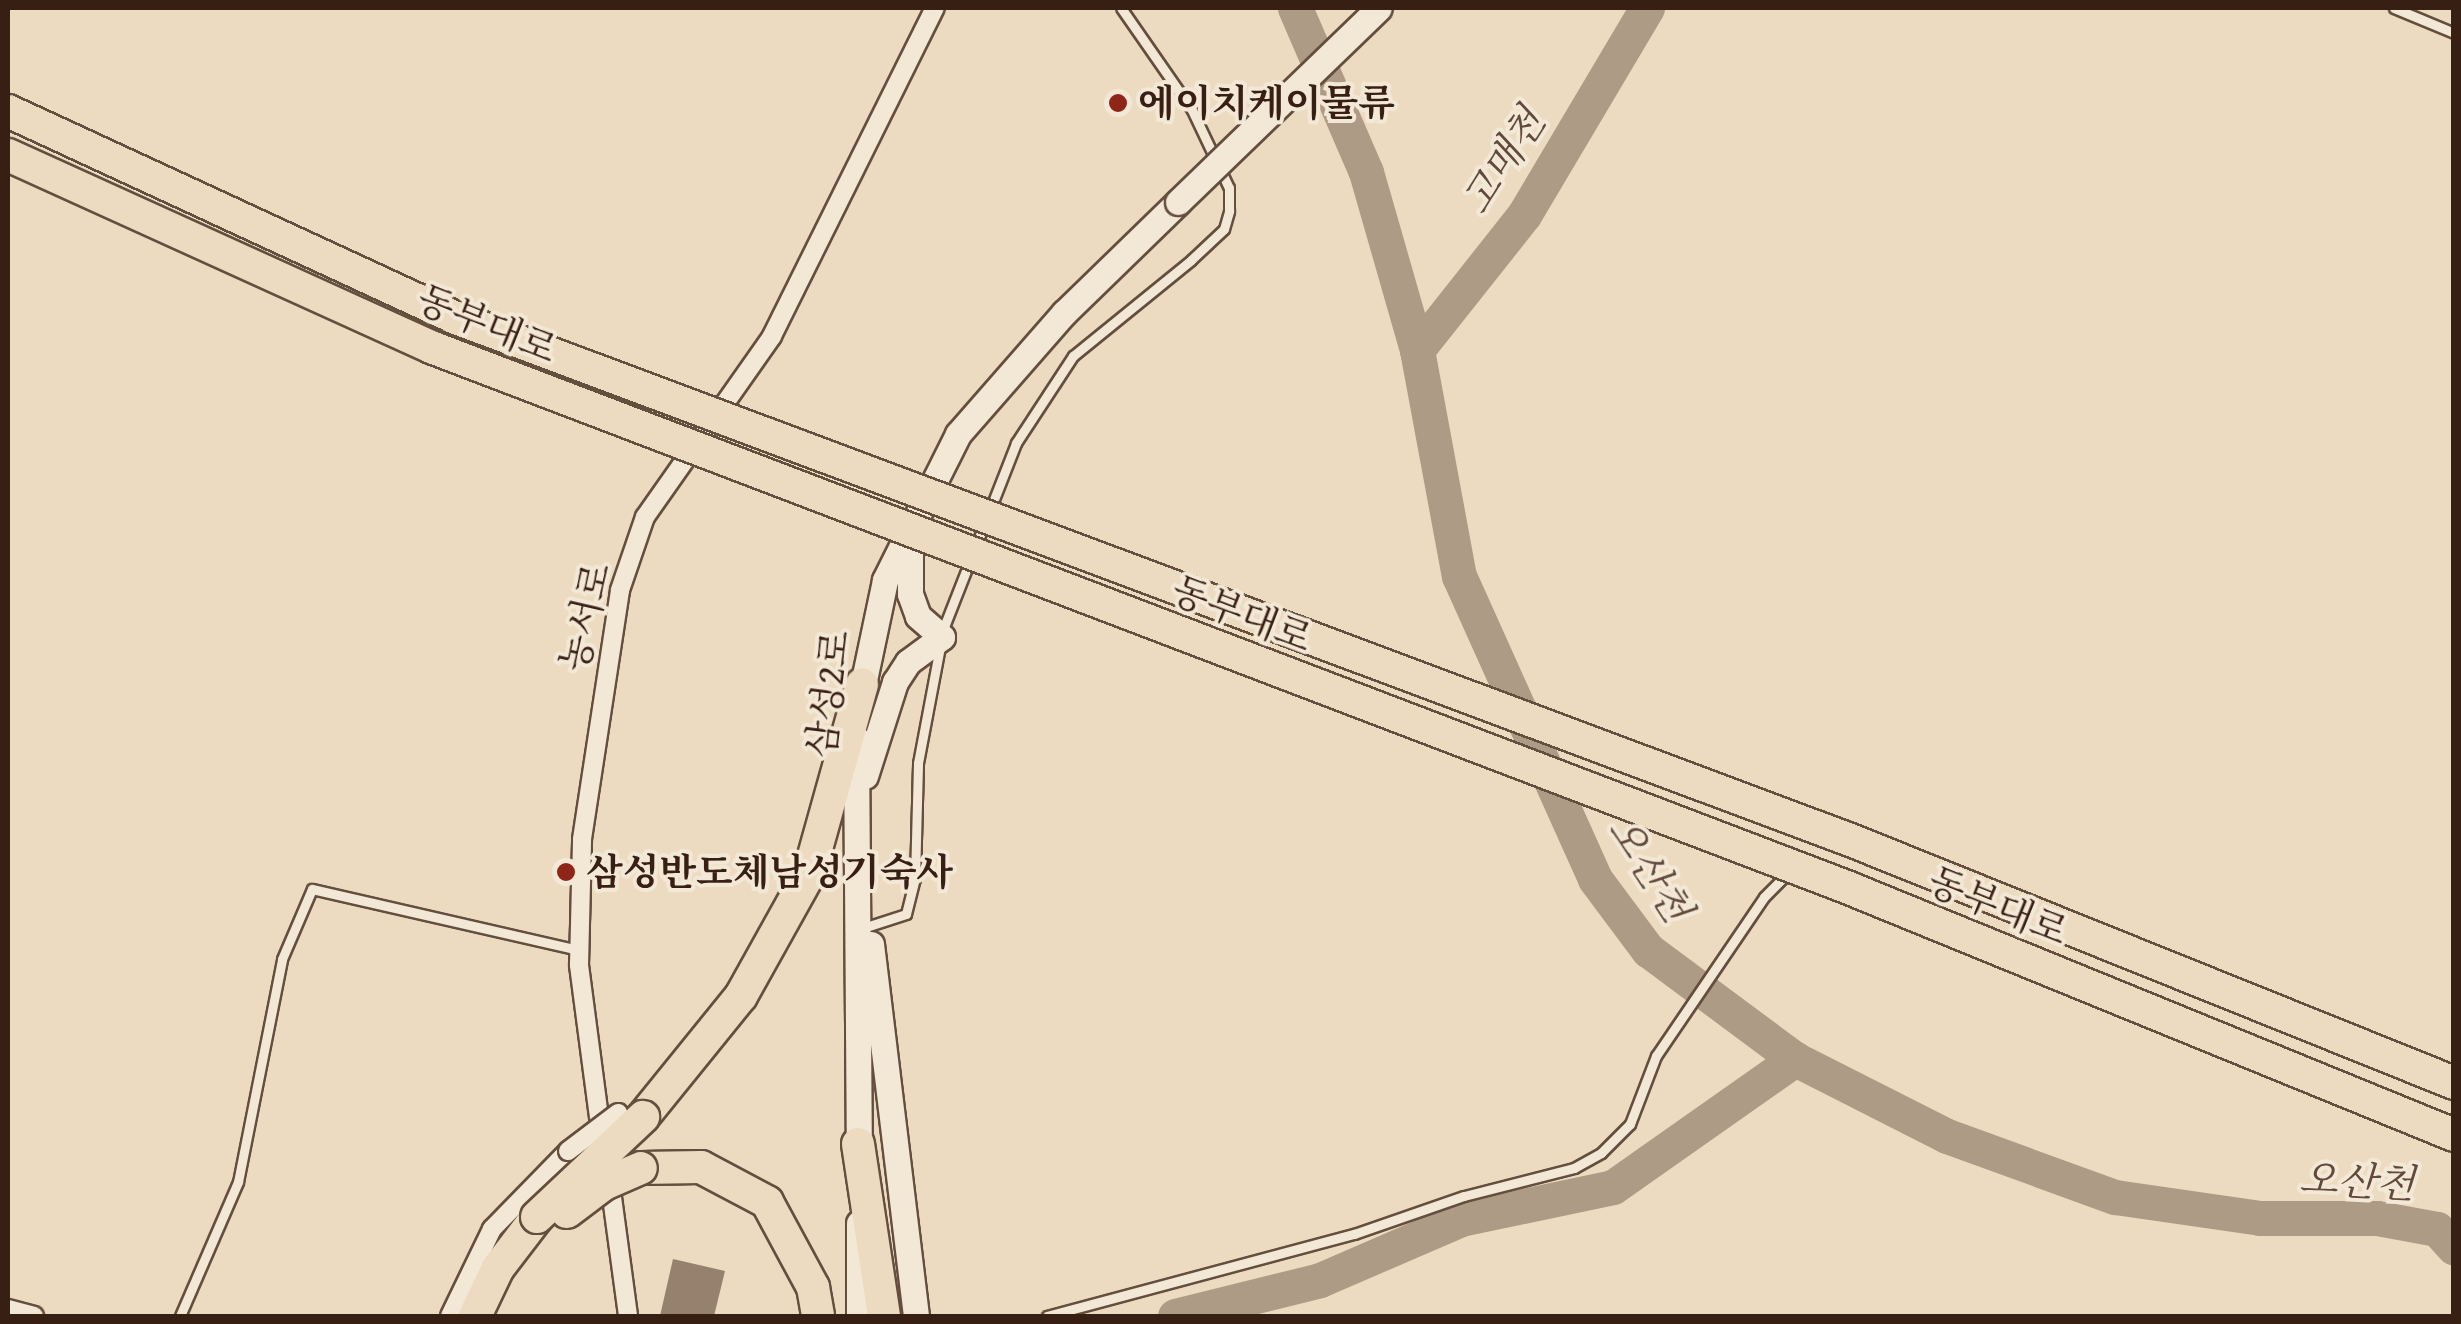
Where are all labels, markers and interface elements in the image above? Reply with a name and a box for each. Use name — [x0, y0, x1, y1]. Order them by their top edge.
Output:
place label: 에이치케이물류 — [1138, 80, 1395, 126]
marker: 에이치케이물류 — [1107, 92, 1129, 114]
water label: 고매천 — [1451, 99, 1555, 223]
street label: 동부대로 — [410, 275, 564, 373]
street label: 농서로 — [550, 558, 620, 676]
street label: 동부대로 — [1165, 566, 1319, 662]
street label: 삼성2로 — [798, 627, 858, 761]
water label: 오산천 — [1598, 807, 1702, 931]
place label: 삼성반도체남성기숙사 — [586, 849, 953, 895]
street label: 동부대로 — [1921, 857, 2075, 955]
marker: 삼성반도체남성기숙사 — [555, 861, 577, 883]
water label: 오산천 — [2298, 1154, 2416, 1208]

